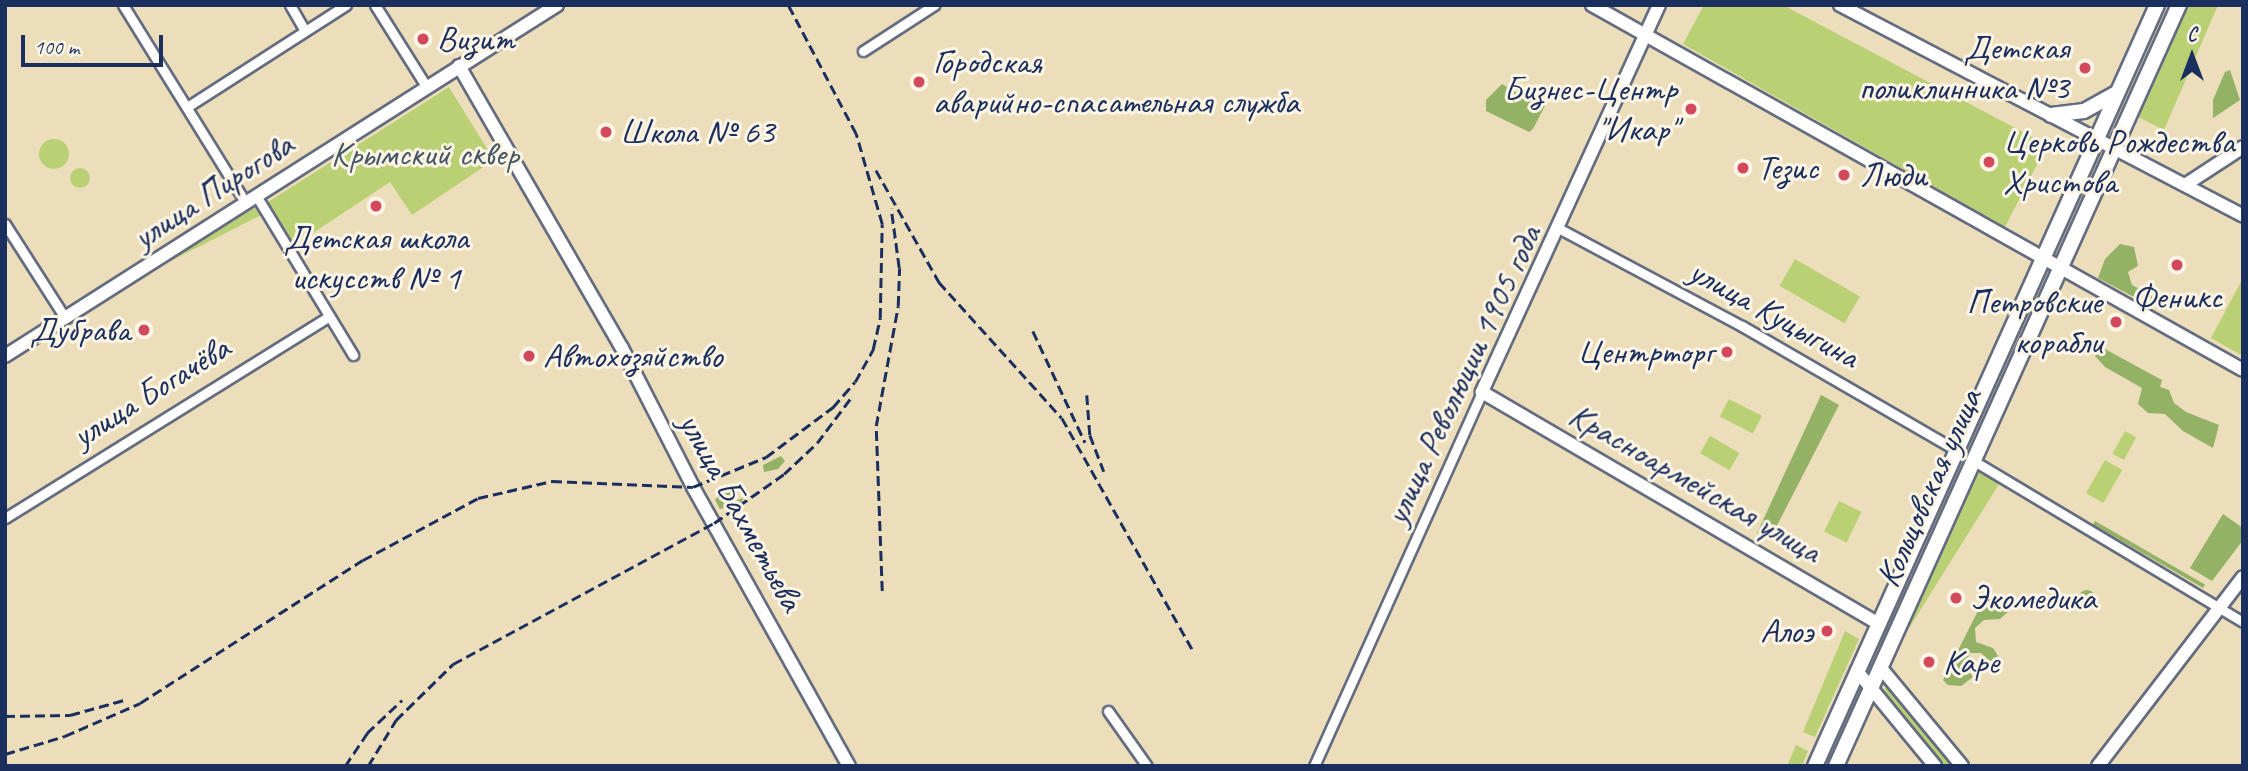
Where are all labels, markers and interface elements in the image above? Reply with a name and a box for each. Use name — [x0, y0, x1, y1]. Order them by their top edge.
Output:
place label: Визит — [437, 18, 514, 60]
scale bar — [24, 21, 166, 65]
north arrow — [2157, 21, 2227, 91]
text: С — [2187, 23, 2197, 47]
place label: Детская поликлинника №3 — [1859, 27, 2069, 109]
marker: Визит — [415, 31, 431, 47]
text: 100 m — [34, 34, 79, 60]
place label: Городская аварийно-спасательная служба — [933, 41, 1295, 123]
marker: Детская поликлинника №3 — [2075, 58, 2095, 78]
place label: Бизнес-Центр "Икар" — [1504, 68, 1677, 150]
marker: Городская аварийно-спасательная служба — [911, 74, 927, 90]
marker: Бизнес-Центр "Икар" — [1683, 101, 1699, 117]
place label: Школа № 63 — [620, 111, 775, 153]
place label: Церковь Рождества Христова — [2003, 121, 2230, 203]
street label: улица Пирогова — [125, 123, 301, 259]
marker: Школа № 63 — [598, 124, 614, 140]
park label: Крымский сквер — [331, 133, 519, 175]
place label: Тезис — [1757, 147, 1818, 189]
place label: Люди — [1860, 154, 1927, 196]
marker: Церковь Рождества Христова — [1981, 154, 1997, 170]
marker: Тезис — [1735, 160, 1751, 176]
marker: Люди — [1834, 165, 1854, 185]
marker: Детская школа искусств № 1 — [368, 198, 384, 214]
place label: Детская школа искусств № 1 — [284, 217, 468, 299]
street label: улица Революции 1905 года — [1376, 219, 1550, 531]
street label: улица Куцыгина — [1682, 250, 1866, 378]
marker: Феникс — [2169, 257, 2185, 273]
place label: Феникс — [2132, 276, 2222, 318]
place label: Петровские корабли — [1966, 281, 2102, 363]
place label: Дубрава — [30, 309, 130, 351]
marker: Петровские корабли — [2108, 314, 2124, 330]
marker: Дубрава — [136, 322, 152, 338]
street label: улица Богачёва — [64, 327, 238, 457]
place label: Центрторг — [1577, 331, 1713, 373]
place label: Автохозяйство — [543, 335, 722, 377]
marker: Центрторг — [1719, 344, 1735, 360]
marker: Автохозяйство — [521, 348, 537, 364]
street label: Кольцовская улица — [1866, 382, 1992, 594]
street label: Красноармейская улица — [1560, 393, 1830, 573]
street label: улица Бахметьева — [669, 405, 813, 619]
place label: Экомедика — [1970, 577, 2096, 619]
marker: Экомедика — [1948, 590, 1964, 606]
place label: Алоэ — [1760, 610, 1813, 652]
marker: Алоэ — [1819, 623, 1835, 639]
place label: Каре — [1943, 641, 1999, 683]
marker: Каре — [1921, 654, 1937, 670]

